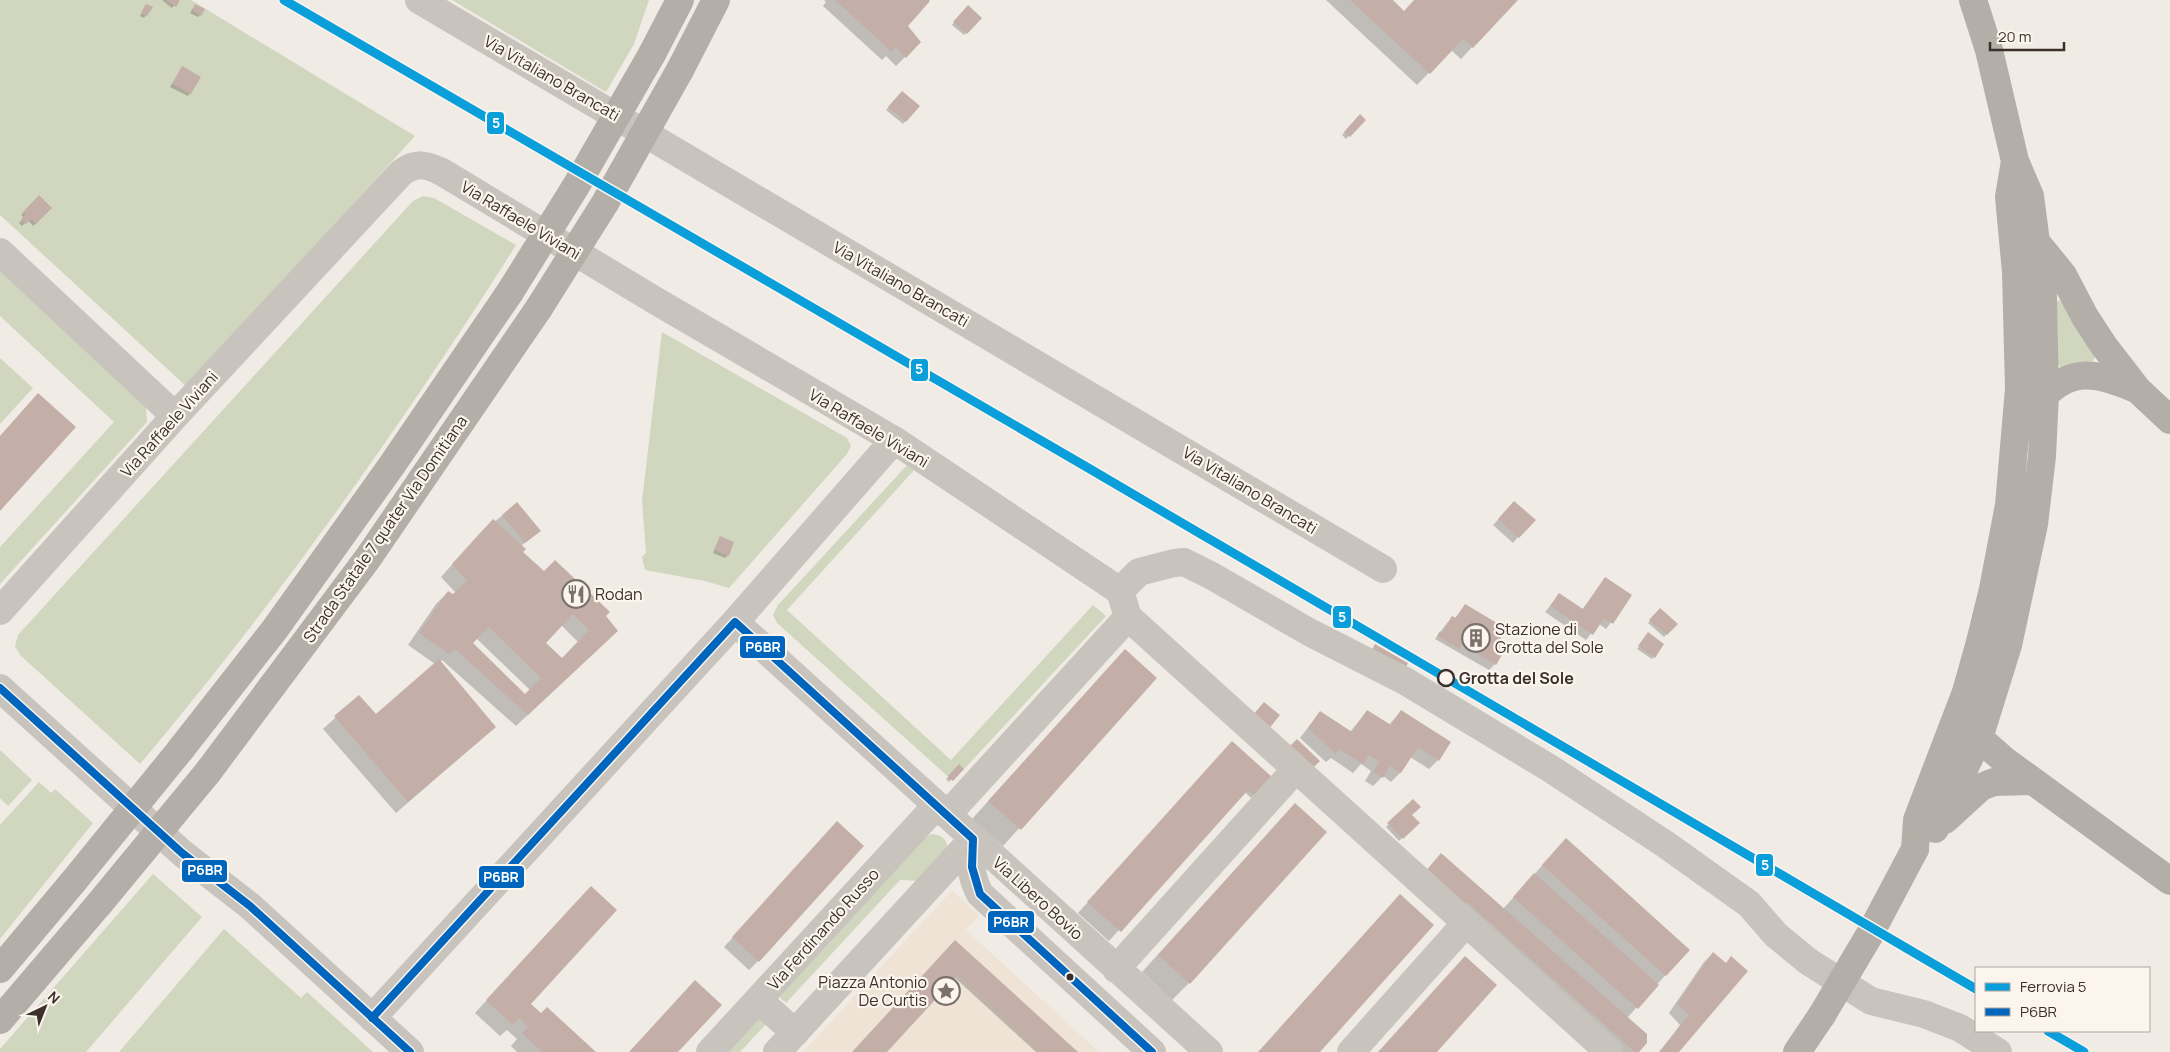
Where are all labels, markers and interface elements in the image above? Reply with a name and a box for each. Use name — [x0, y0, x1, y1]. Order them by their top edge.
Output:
scale bar — [1990, 20, 2064, 52]
text: 20 m — [1998, 26, 2031, 47]
street label: Via Vitaliano Brancati — [480, 30, 624, 126]
line badge: 5 — [486, 111, 505, 135]
text: 5 — [492, 113, 500, 132]
street label: Via Raffaele Viviani — [457, 176, 585, 264]
street label: Via Vitaliano Brancati — [829, 236, 973, 332]
line badge: 5 — [910, 358, 929, 382]
text: 5 — [915, 359, 923, 378]
street label: Via Raffaele Viviani — [115, 366, 223, 482]
street label: Via Raffaele Viviani — [805, 384, 933, 472]
street label: Strada Statale 7 quater Via Domitiana — [298, 411, 472, 647]
street label: Via Vitaliano Brancati — [1179, 441, 1321, 539]
restaurant icon: Rodan — [561, 579, 591, 609]
place label: Rodan — [595, 583, 642, 605]
line badge: 5 — [1332, 605, 1352, 629]
text: 5 — [1338, 607, 1346, 626]
place label: Stazione di Grotta del Sole — [1495, 618, 1604, 658]
building icon: Stazione di Grotta del Sole — [1461, 623, 1491, 653]
line badge: P6BR — [739, 635, 786, 659]
text: P6BR — [745, 637, 781, 656]
place label: Grotta del Sole — [1459, 667, 1574, 689]
marker: Grotta del Sole — [1437, 669, 1455, 687]
street label: Via Libero Bovio — [988, 852, 1088, 944]
line badge: 5 — [1755, 853, 1774, 877]
text: 5 — [1761, 855, 1769, 874]
line badge: P6BR — [181, 859, 228, 883]
text: P6BR — [187, 860, 223, 879]
street label: Via Ferdinando Russo — [762, 863, 884, 995]
line badge: P6BR — [478, 865, 525, 889]
text: P6BR — [483, 867, 519, 886]
line badge: P6BR — [987, 910, 1035, 934]
text: P6BR — [993, 912, 1029, 931]
legend — [1975, 967, 2150, 1032]
place label: Piazza Antonio De Curtis — [818, 971, 927, 1011]
unlabelled marker — [1065, 972, 1075, 982]
place icon: Piazza Antonio De Curtis — [931, 976, 961, 1006]
text: Ferrovia 5 — [2020, 976, 2086, 997]
north arrow — [20, 982, 70, 1032]
text: N — [44, 987, 64, 1008]
text: P6BR — [2020, 1001, 2057, 1022]

